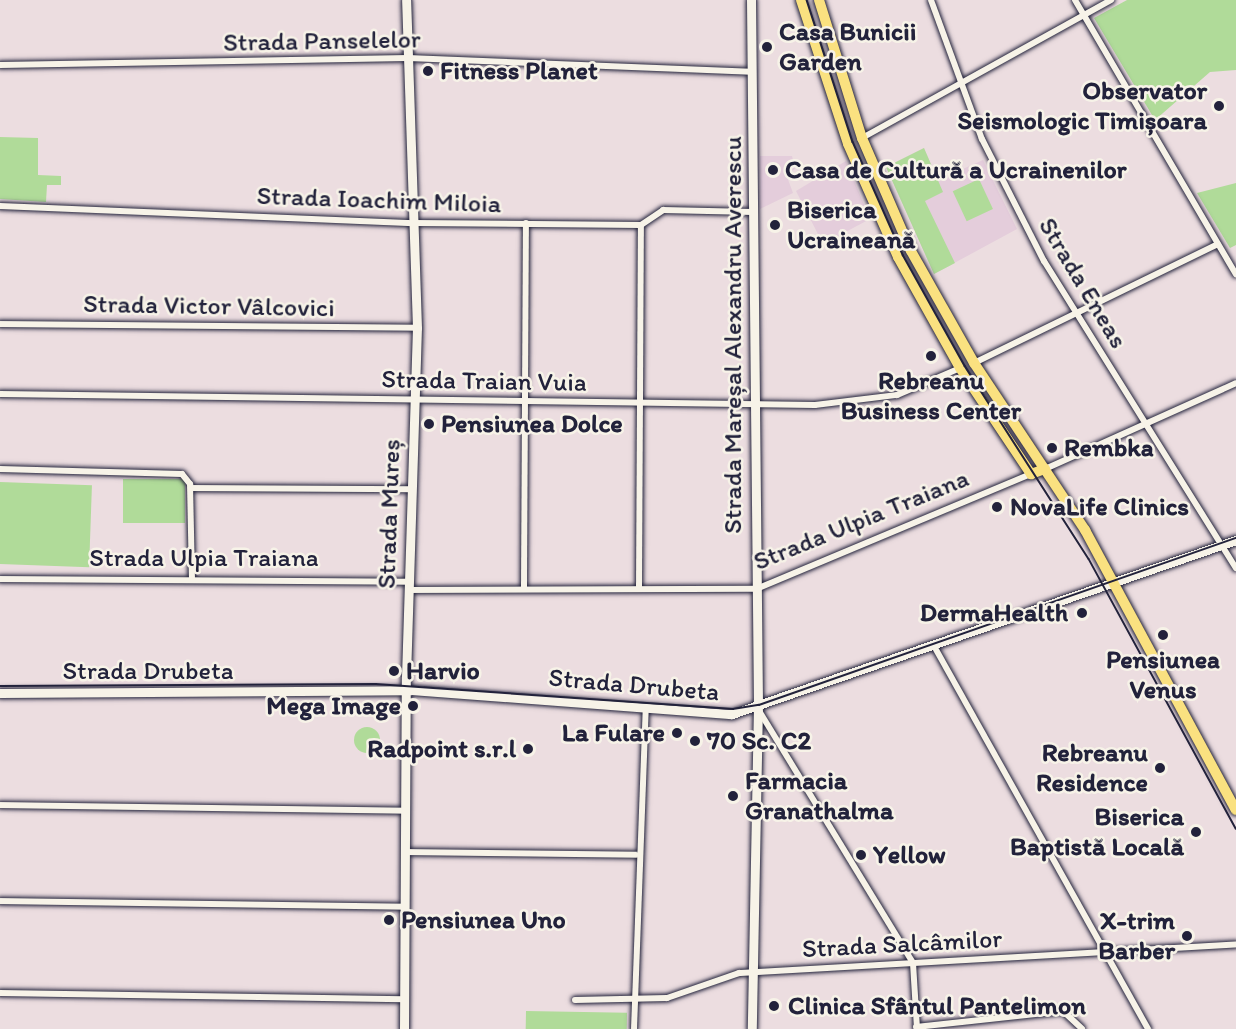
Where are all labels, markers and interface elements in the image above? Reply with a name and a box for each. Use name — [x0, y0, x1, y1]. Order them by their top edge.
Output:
place label: Casa Bunicii Garden — [779, 16, 917, 77]
street label: Strada Panselelor — [223, 24, 421, 58]
marker: Casa Bunicii Garden — [760, 40, 774, 54]
place label: Fitness Planet — [440, 55, 597, 87]
marker: Fitness Planet — [421, 64, 435, 78]
place label: Observator Seismologic Timișoara — [959, 75, 1207, 136]
marker: Observator Seismologic Timișoara — [1212, 99, 1226, 113]
street label: Strada Mareșal Alexandru Averescu — [717, 136, 749, 534]
place label: Casa de Cultură a Ucrainenilor — [785, 154, 1128, 186]
marker: Casa de Cultură a Ucrainenilor — [766, 163, 780, 177]
street label: Strada Ioachim Miloia — [257, 180, 501, 220]
place label: Biserica Ucraineană — [787, 194, 915, 255]
street label: Strada Eneas — [1032, 212, 1134, 354]
marker: Biserica Ucraineană — [768, 218, 782, 232]
street label: Strada Victor Vâlcovici — [83, 288, 335, 324]
marker: Rebreanu Business Center — [924, 349, 938, 363]
street label: Strada Traian Vuia — [380, 364, 588, 398]
place label: Rebreanu Business Center — [840, 365, 1022, 426]
place label: Pensiunea Dolce — [441, 408, 623, 440]
marker: Pensiunea Dolce — [422, 417, 436, 431]
place label: Rembka — [1064, 432, 1154, 464]
street label: Strada Mureș — [371, 439, 407, 589]
marker: Rembka — [1045, 441, 1059, 455]
street label: Strada Ulpia Traiana — [750, 463, 972, 577]
place label: NovaLife Clinics — [1010, 491, 1188, 523]
marker: NovaLife Clinics — [988, 498, 1006, 516]
street label: Strada Ulpia Traiana — [90, 542, 318, 574]
place label: DermaHealth — [920, 597, 1068, 629]
marker: DermaHealth — [1073, 604, 1091, 622]
marker: Pensiunea Venus — [1156, 628, 1170, 642]
place label: Pensiunea Venus — [1106, 644, 1220, 706]
street label: Strada Drubeta — [62, 655, 234, 687]
place label: Harvio — [406, 655, 480, 687]
street label: Strada Drubeta — [547, 662, 721, 708]
marker: Harvio — [387, 664, 401, 678]
place label: Mega Image — [266, 690, 401, 722]
marker: Mega Image — [406, 699, 420, 713]
place label: La Fulare — [563, 717, 665, 749]
place label: 70 Sc. C2 — [707, 725, 811, 757]
marker: La Fulare — [670, 726, 684, 740]
place label: Radpoint s.r.l — [368, 733, 516, 765]
marker: 70 Sc. C2 — [688, 734, 702, 748]
place label: Rebreanu Residence — [1036, 737, 1148, 798]
marker: Radpoint s.r.l — [521, 742, 535, 756]
marker: Rebreanu Residence — [1153, 761, 1167, 775]
place label: Farmacia Granathalma — [745, 765, 894, 826]
marker: Farmacia Granathalma — [726, 789, 740, 803]
place label: Biserica Baptistă Locală — [1010, 801, 1184, 862]
marker: Biserica Baptistă Locală — [1189, 825, 1203, 839]
place label: Yellow — [873, 839, 946, 871]
marker: Yellow — [854, 848, 868, 862]
place label: Pensiunea Uno — [401, 904, 566, 936]
place label: X-trim Barber — [1098, 905, 1175, 966]
marker: Pensiunea Uno — [382, 913, 396, 927]
street label: Strada Salcâmilor — [801, 923, 1003, 965]
marker: X-trim Barber — [1180, 929, 1194, 943]
place label: Clinica Sfântul Pantelimon — [788, 990, 1086, 1022]
marker: Clinica Sfântul Pantelimon — [765, 997, 783, 1015]

